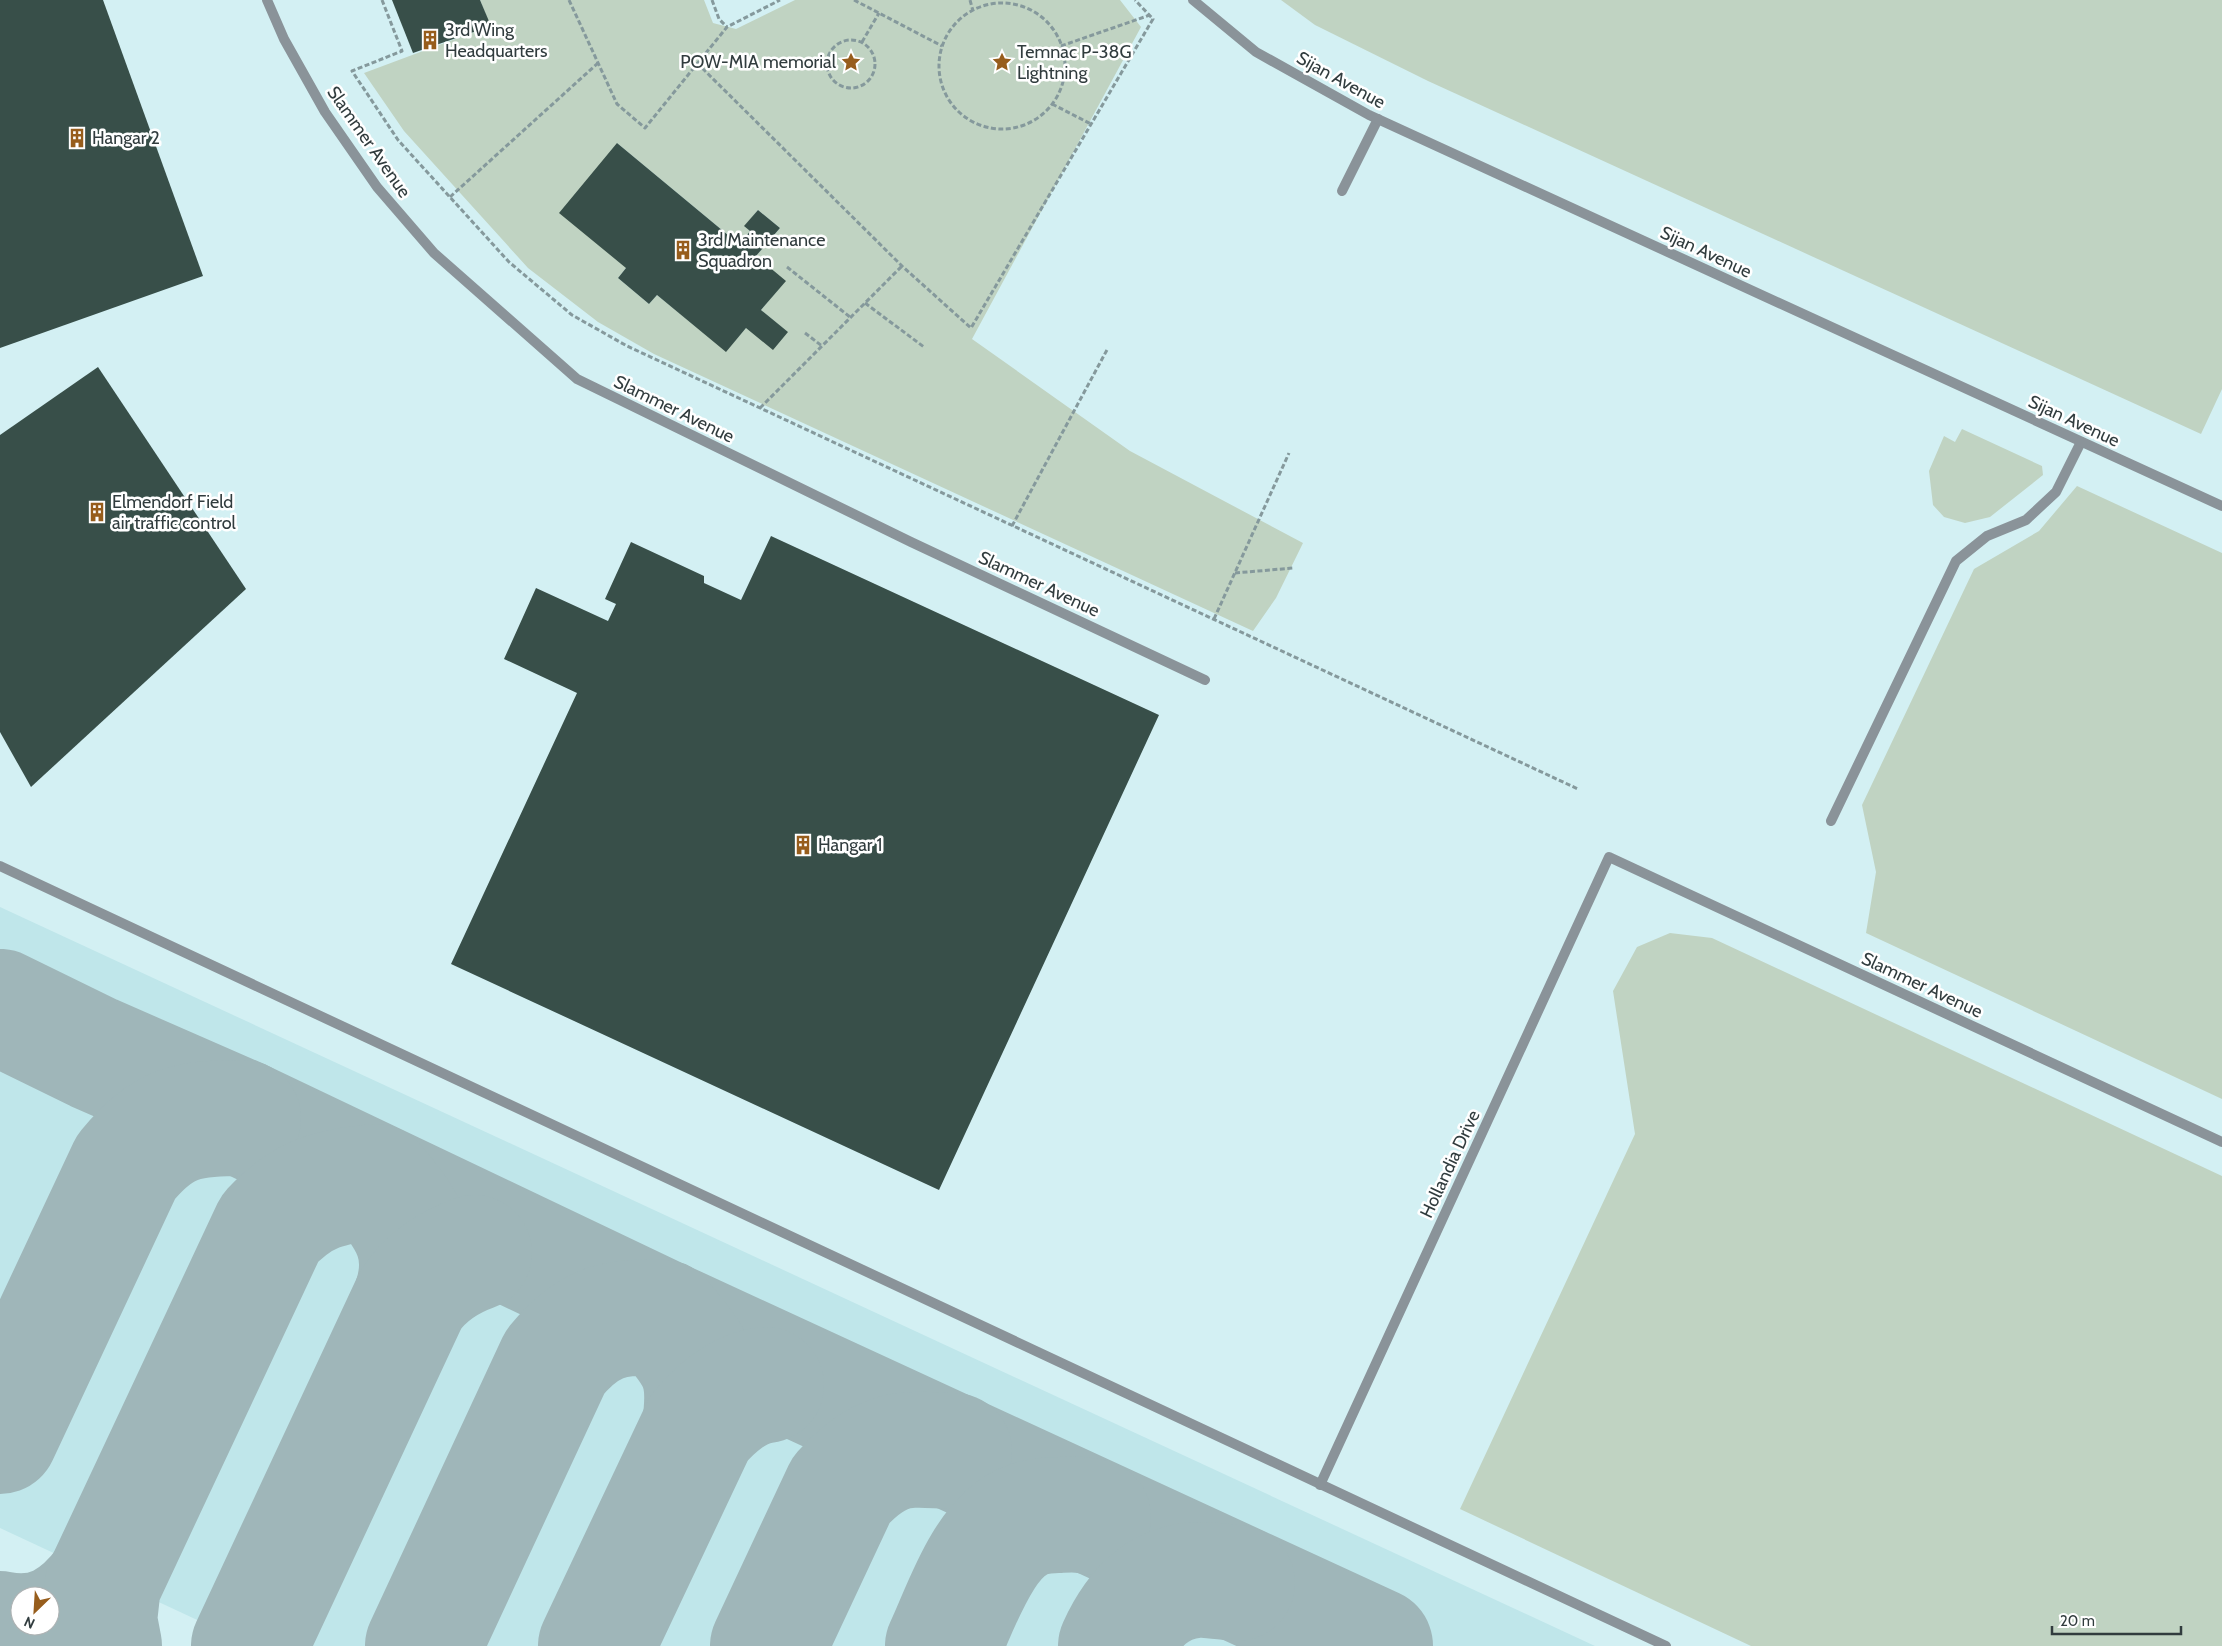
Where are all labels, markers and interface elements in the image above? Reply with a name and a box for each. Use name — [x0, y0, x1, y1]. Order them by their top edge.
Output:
place label: 3rd Wing Headquarters — [445, 19, 547, 62]
building icon: 3rd Wing Headquarters — [419, 29, 441, 51]
place label: Temnac P-38G Lightning — [1017, 41, 1132, 84]
street label: Sijan Avenue — [1293, 47, 1389, 113]
place label: POW-MIA memorial — [680, 51, 837, 73]
place icon: POW-MIA memorial — [840, 51, 862, 73]
place icon: Temnac P-38G Lightning — [991, 51, 1013, 73]
street label: Slammer Avenue — [322, 82, 416, 202]
building icon: Hangar 2 — [66, 127, 88, 149]
place label: Hangar 2 — [92, 127, 160, 149]
street label: Sijan Avenue — [1657, 221, 1755, 283]
place label: 3rd Maintenance Squadron — [698, 229, 825, 272]
building icon: 3rd Maintenance Squadron — [672, 239, 694, 261]
street label: Slammer Avenue — [610, 370, 738, 448]
street label: Sijan Avenue — [2025, 390, 2123, 452]
place label: Elmendorf Field air traffic control — [112, 491, 237, 534]
building icon: Elmendorf Field air traffic control — [86, 501, 108, 523]
street label: Slammer Avenue — [975, 546, 1103, 622]
building icon: Hangar 1 — [792, 834, 814, 856]
place label: Hangar 1 — [818, 834, 882, 856]
street label: Slammer Avenue — [1858, 947, 1986, 1023]
street label: Hollandia Drive — [1415, 1107, 1485, 1221]
north arrow — [10, 1586, 60, 1636]
scale bar — [2052, 1604, 2181, 1636]
text: 20 m — [2060, 1612, 2095, 1630]
text: N — [21, 1613, 38, 1633]

